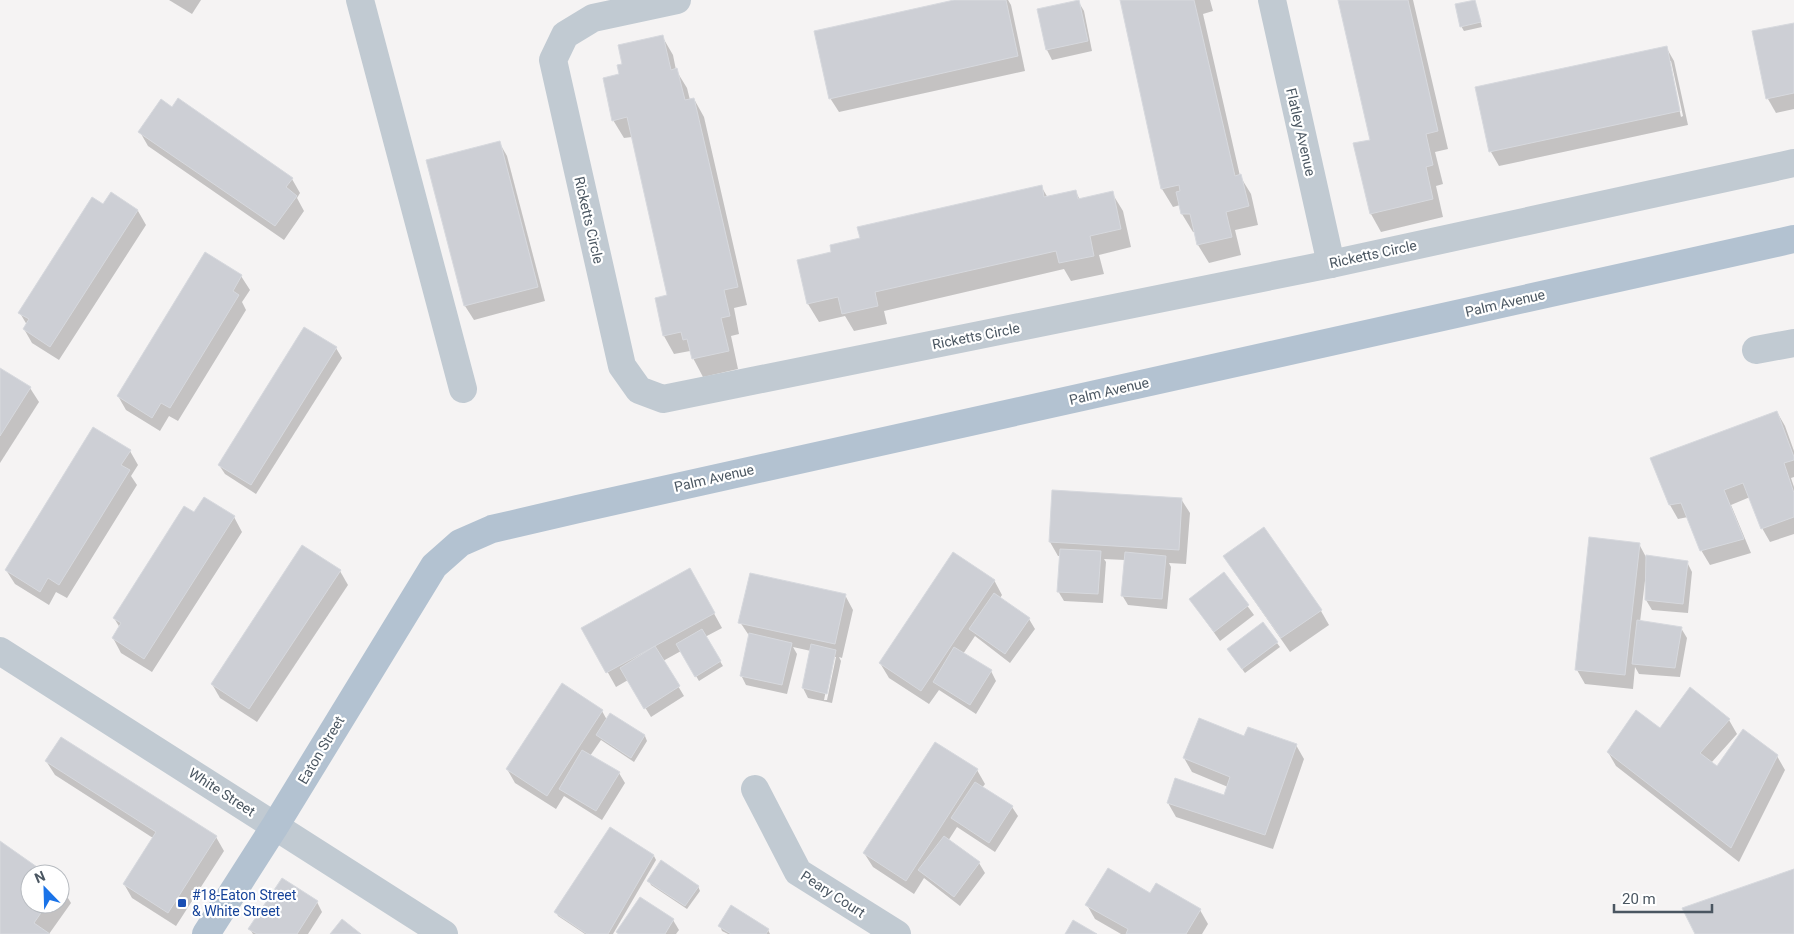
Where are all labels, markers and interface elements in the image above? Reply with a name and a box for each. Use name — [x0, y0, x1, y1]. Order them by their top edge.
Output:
street label: Flatley Avenue — [1283, 86, 1319, 178]
street label: Ricketts Circle — [571, 175, 607, 265]
street label: Ricketts Circle — [1328, 237, 1418, 271]
street label: Palm Avenue — [1464, 286, 1546, 320]
street label: Ricketts Circle — [931, 320, 1021, 352]
street label: Palm Avenue — [1068, 374, 1150, 408]
street label: Palm Avenue — [673, 461, 755, 495]
street label: Eaton Street — [295, 713, 348, 787]
street label: White Street — [186, 765, 259, 820]
north arrow — [20, 864, 70, 914]
street label: Peary Court — [798, 867, 868, 921]
text: N — [32, 868, 48, 886]
scale bar — [1614, 882, 1712, 914]
place label: #18-Eaton Street & White Street — [192, 887, 297, 919]
text: 20 m — [1622, 890, 1656, 908]
marker: #18-Eaton Street & White Street — [176, 897, 188, 909]

